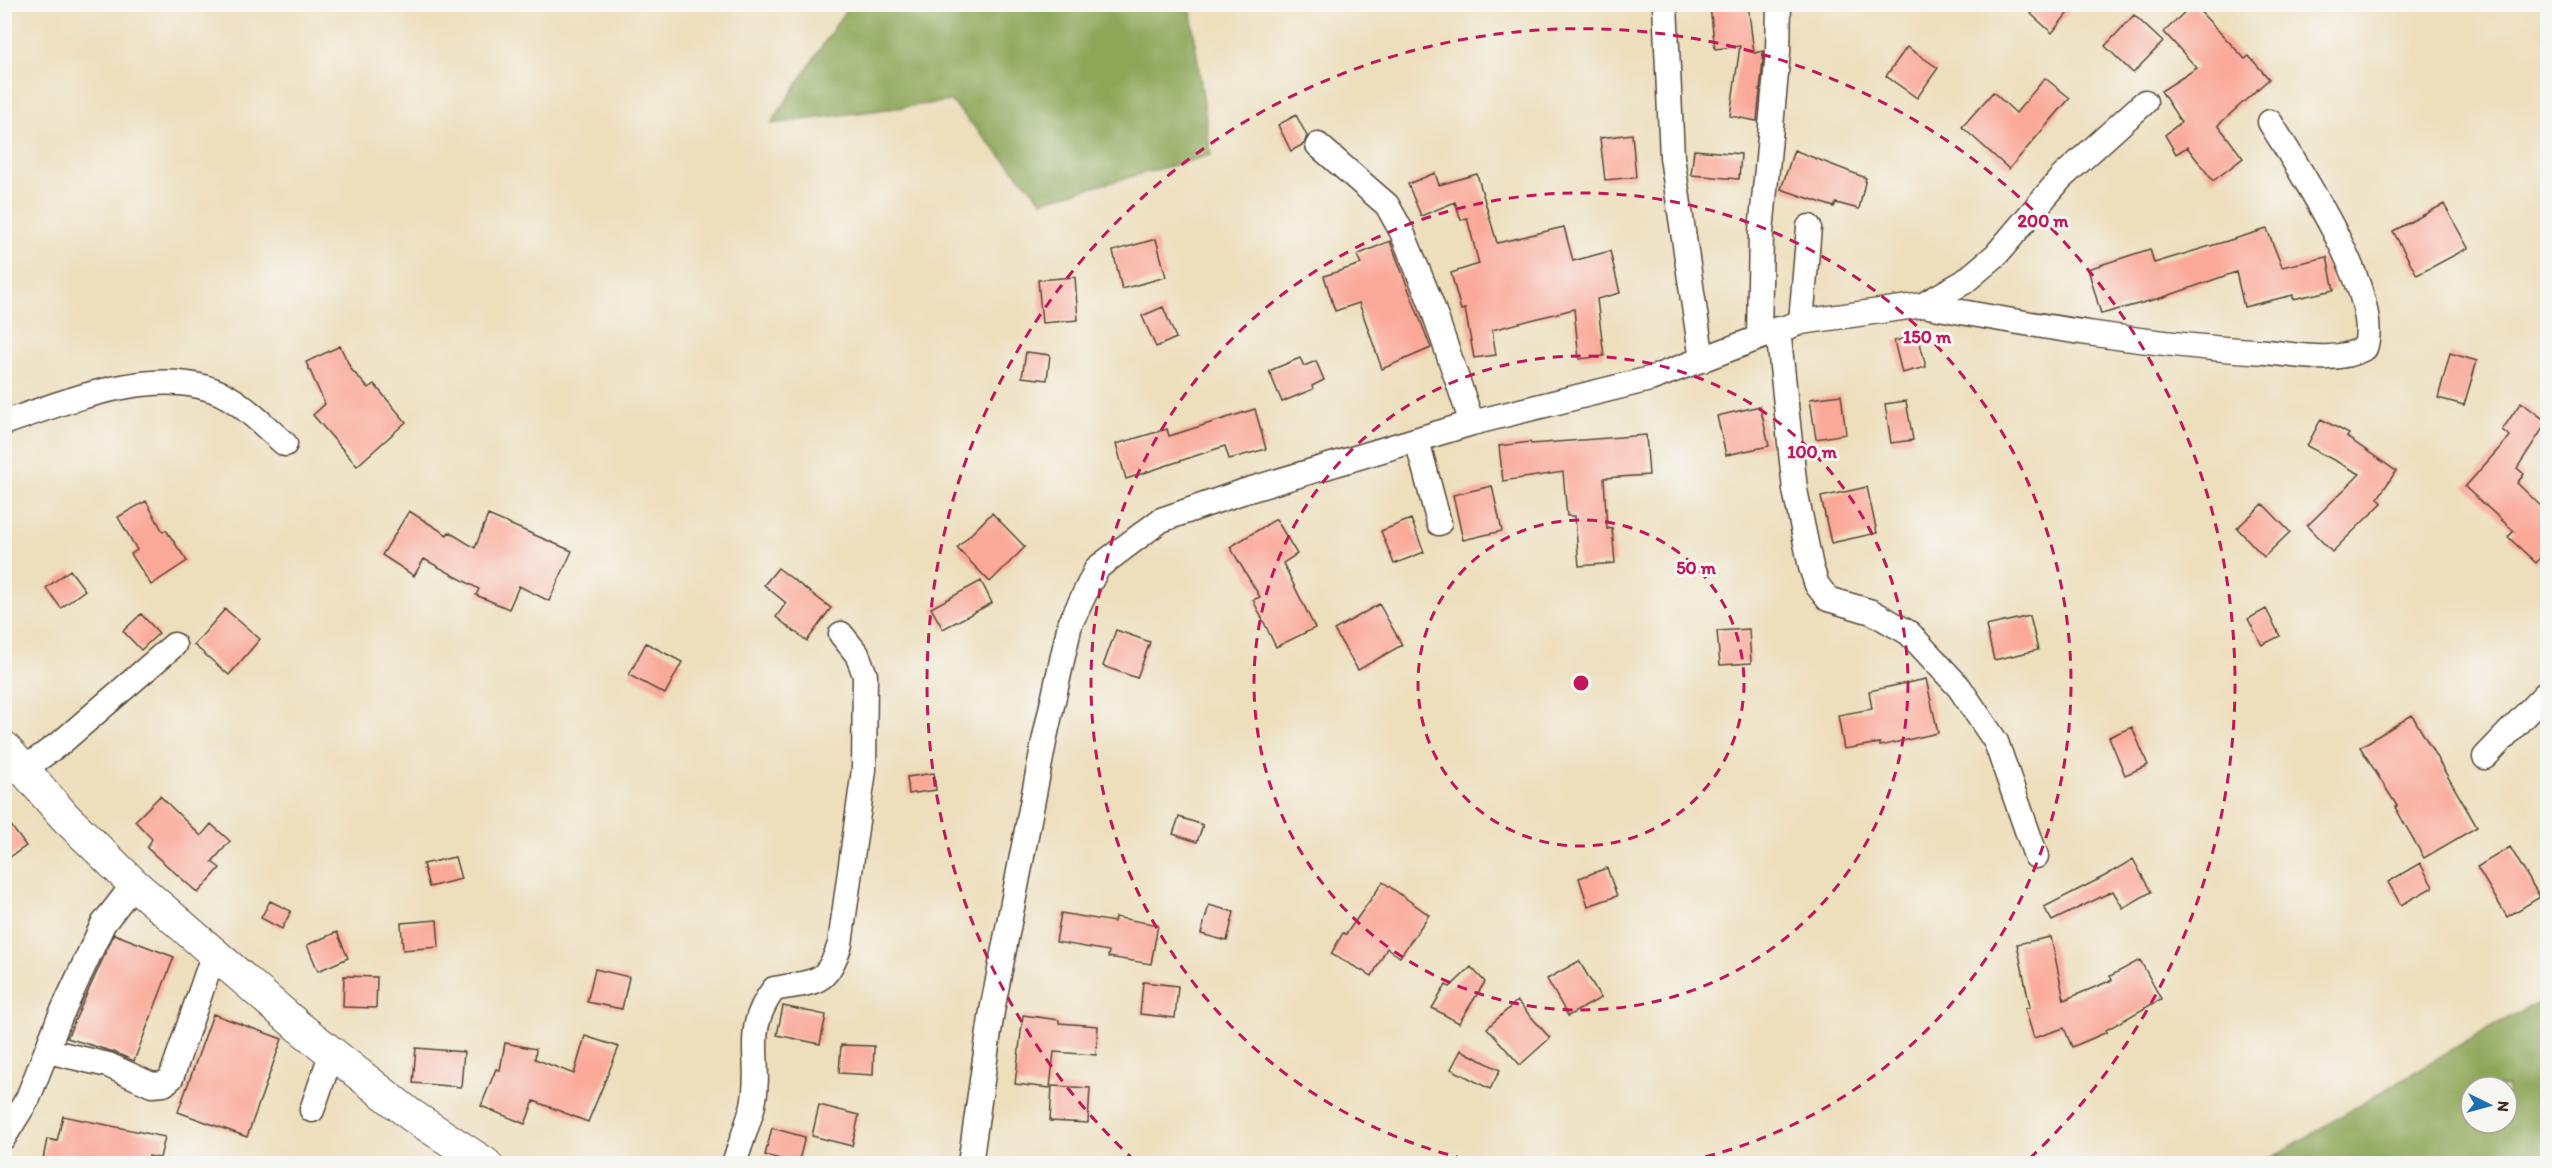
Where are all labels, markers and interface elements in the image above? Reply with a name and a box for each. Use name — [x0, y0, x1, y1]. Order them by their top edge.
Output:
text: 200 m — [2018, 210, 2069, 232]
text: 150 m — [1903, 326, 1952, 348]
text: 100 m — [1787, 441, 1838, 463]
text: 50 m — [1676, 557, 1717, 579]
centre of rings — [1571, 673, 1591, 693]
north arrow — [2459, 1075, 2519, 1135]
text: N — [2494, 1100, 2513, 1112]

